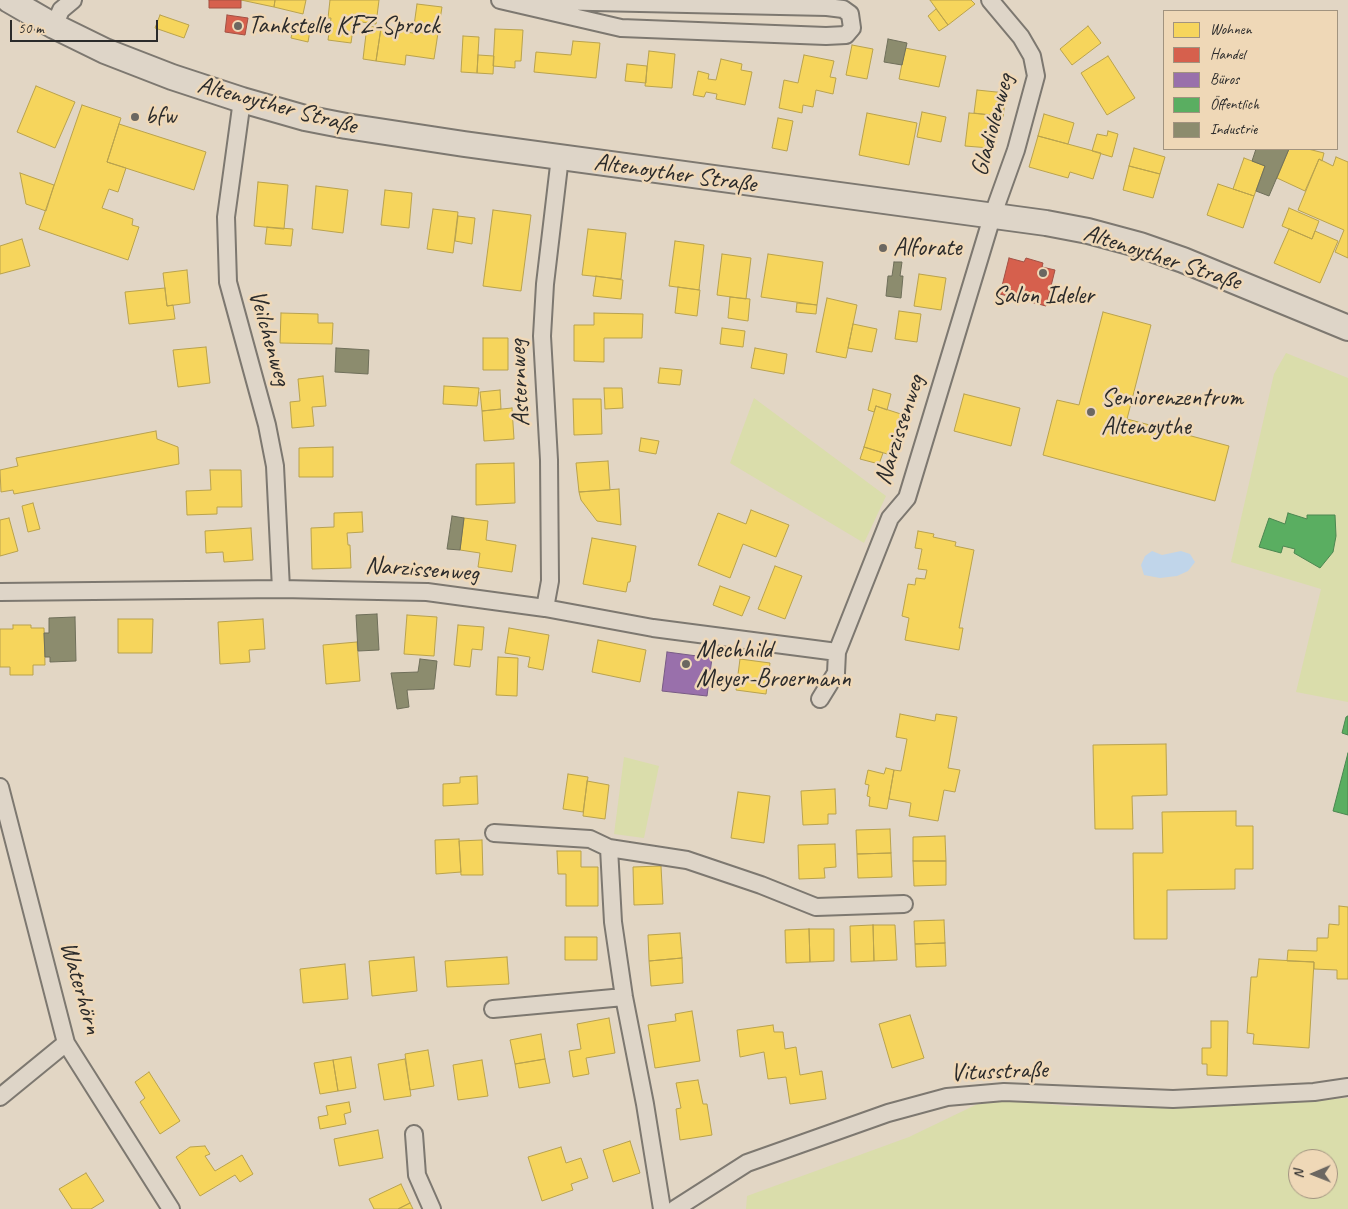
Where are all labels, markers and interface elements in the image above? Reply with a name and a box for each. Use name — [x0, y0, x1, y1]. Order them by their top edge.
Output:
scale bar — [12, 10, 160, 42]
legend — [1163, 10, 1338, 150]
place label: Tankstelle KFZ-Sprock — [248, 11, 439, 41]
text: 50 m — [18, 19, 44, 38]
marker: Tankstelle KFZ-Sprock — [232, 20, 244, 32]
text: Wohnen — [1210, 20, 1251, 39]
text: Handel — [1210, 45, 1245, 64]
street label: Altenoyther Straße — [194, 70, 360, 142]
text: Büros — [1210, 70, 1239, 89]
street label: Gladiolenweg — [965, 71, 1021, 179]
text: Öffentlich — [1210, 95, 1259, 114]
place label: bfw — [145, 102, 176, 132]
marker: bfw — [129, 111, 141, 123]
text: Industrie — [1210, 120, 1257, 139]
street label: Altenoyther Straße — [592, 148, 758, 200]
street label: Altenoyther Straße — [1080, 218, 1244, 298]
place label: Alforate — [893, 233, 961, 263]
marker: Alforate — [877, 242, 889, 254]
marker: Salon Ideler — [1037, 267, 1049, 279]
place label: Salon Ideler — [992, 281, 1094, 311]
street label: Veilchenweg — [241, 287, 297, 389]
street label: Asternweg — [503, 339, 537, 427]
street label: Narzissenweg — [868, 371, 932, 489]
place label: Seniorenzentrum Altenoythe — [1101, 383, 1243, 442]
marker: Seniorenzentrum Altenoythe — [1085, 406, 1097, 418]
street label: Narzissenweg — [364, 551, 480, 589]
place label: Mechhild Meyer-Broermann — [696, 635, 851, 694]
marker: Mechhild Meyer-Broermann — [680, 658, 692, 670]
street label: Waterhörn — [53, 938, 107, 1038]
street label: Vitusstraße — [950, 1055, 1048, 1089]
north arrow — [1288, 1149, 1338, 1199]
text: N — [1290, 1170, 1307, 1179]

